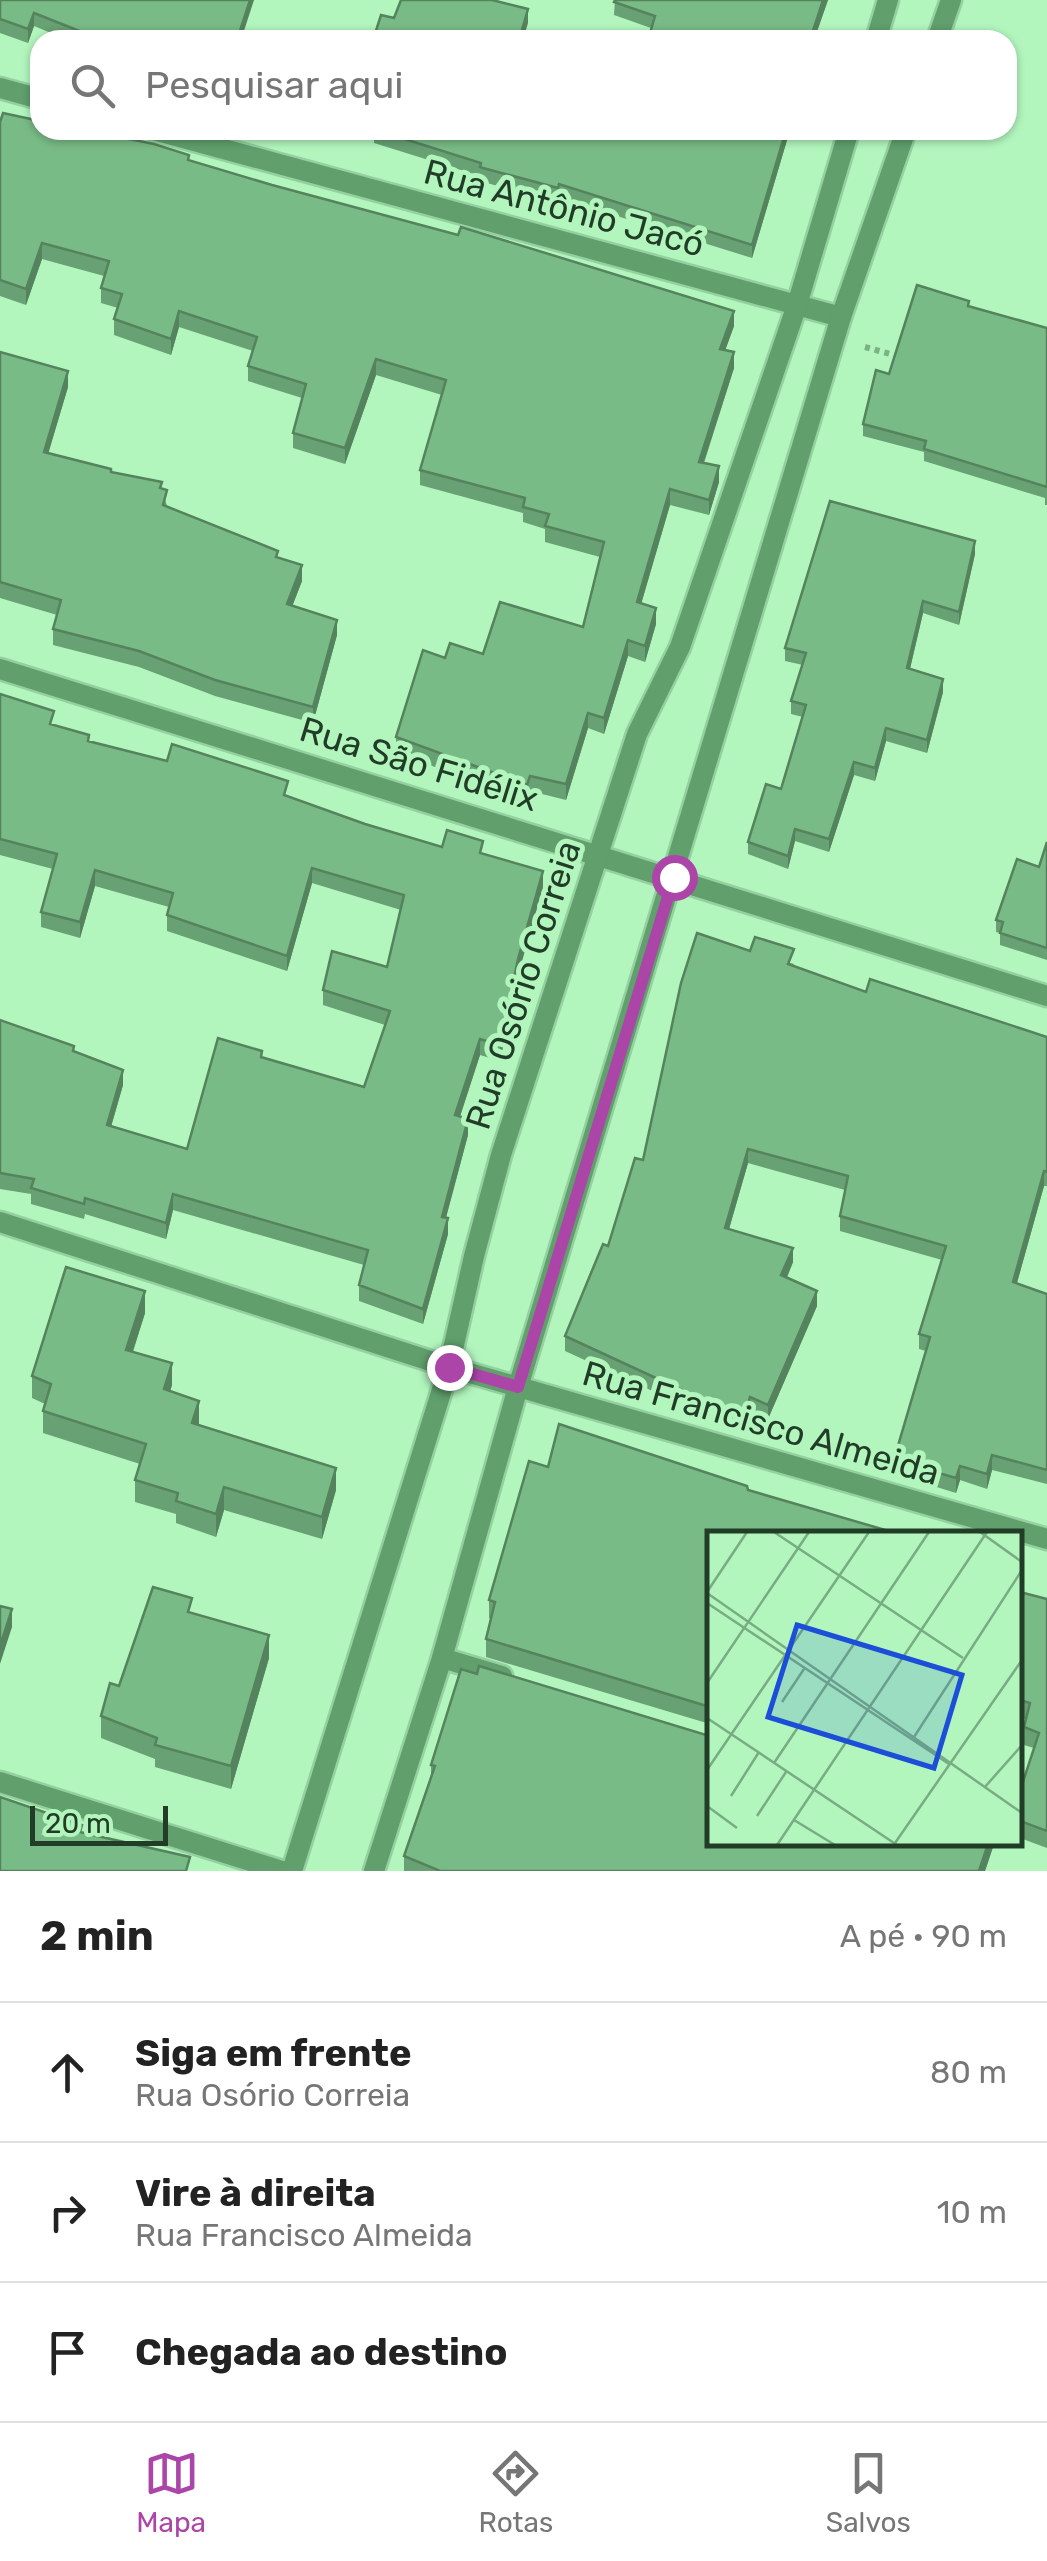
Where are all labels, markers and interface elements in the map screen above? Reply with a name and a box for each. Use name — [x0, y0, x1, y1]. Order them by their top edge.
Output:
search box — [30, 30, 1017, 140]
icon: search — [65, 58, 120, 113]
text: Pesquisar aqui — [145, 62, 403, 108]
street label: Rua Antônio Jacó — [419, 150, 709, 266]
street label: Rua São Fidélix — [295, 708, 543, 820]
street label: Rua Osório Correia — [457, 835, 589, 1135]
route start — [652, 855, 698, 901]
route end — [427, 1345, 473, 1391]
street label: Rua Francisco Almeida — [578, 1352, 944, 1494]
inset map — [707, 1531, 1022, 1846]
scale bar — [30, 1801, 168, 1846]
text: 20 m — [45, 1807, 111, 1840]
text: 2 min — [40, 1911, 154, 1961]
text: A pé · 90 m — [840, 1917, 1007, 1955]
text: Siga em frente — [135, 2030, 412, 2076]
icon: ahead — [40, 2045, 95, 2100]
text: 80 m — [930, 2053, 1007, 2091]
text: Rua Osório Correia — [135, 2076, 410, 2114]
text: Vire à direita — [135, 2170, 376, 2216]
icon: right — [40, 2185, 95, 2240]
text: 10 m — [937, 2193, 1007, 2231]
text: Rua Francisco Almeida — [135, 2216, 473, 2254]
icon: arrive — [40, 2325, 95, 2380]
text: Chegada ao destino — [135, 2329, 507, 2375]
tab: Mapa — [136, 2446, 206, 2539]
tab: Rotas — [479, 2446, 553, 2539]
tab: Salvos — [826, 2446, 911, 2539]

